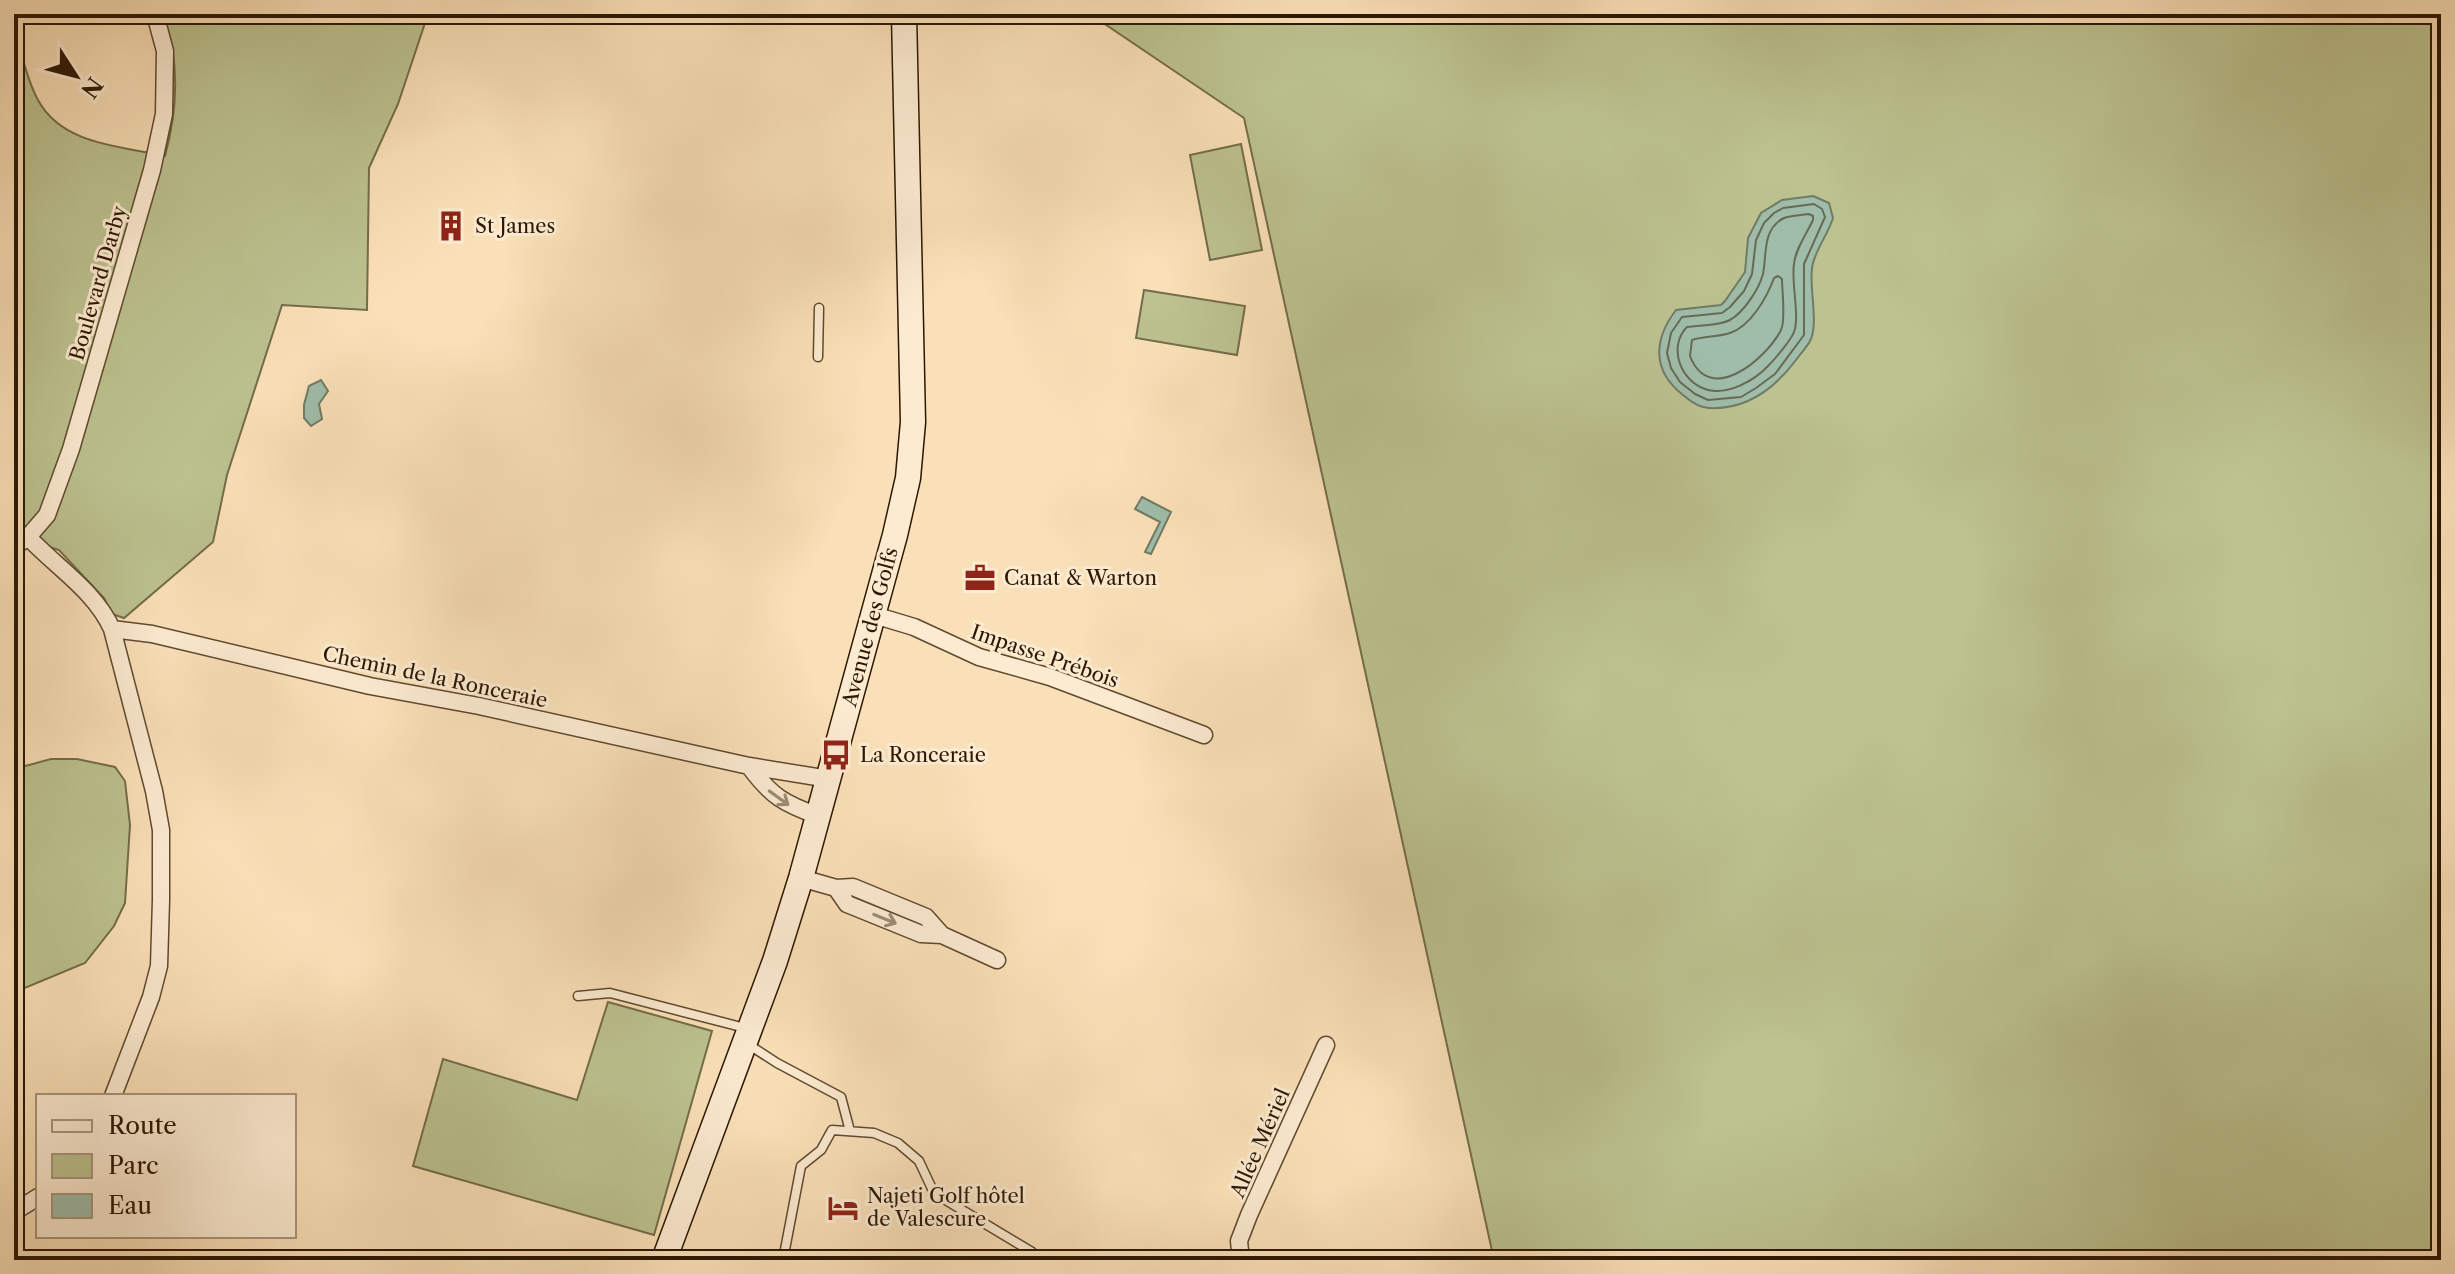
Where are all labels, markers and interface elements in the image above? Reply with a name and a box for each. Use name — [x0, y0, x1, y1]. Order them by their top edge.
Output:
north arrow — [36, 36, 116, 116]
text: N — [75, 72, 108, 103]
street label: Boulevard Darby — [64, 202, 132, 363]
building icon: St James — [434, 209, 468, 243]
place label: St James — [475, 214, 555, 238]
street label: Avenue des Golfs — [837, 545, 903, 710]
office icon: Canat & Warton — [963, 561, 997, 595]
place label: Canat & Warton — [1004, 566, 1158, 590]
street label: Impasse Prébois — [968, 619, 1122, 693]
street label: Chemin de la Ronceraie — [320, 641, 550, 713]
bus stop icon: La Ronceraie — [819, 738, 853, 772]
place label: La Ronceraie — [860, 743, 986, 767]
one-way arrow — [767, 789, 789, 806]
one-way arrow — [872, 913, 897, 928]
street label: Allée Mériel — [1225, 1085, 1295, 1202]
legend — [36, 1094, 296, 1238]
text: Route — [108, 1111, 177, 1140]
text: Parc — [108, 1151, 159, 1180]
place label: Najeti Golf hôtel de Valescure — [867, 1184, 1025, 1231]
text: Eau — [108, 1191, 152, 1220]
hotel icon: Najeti Golf hôtel de Valescure — [826, 1191, 860, 1225]

